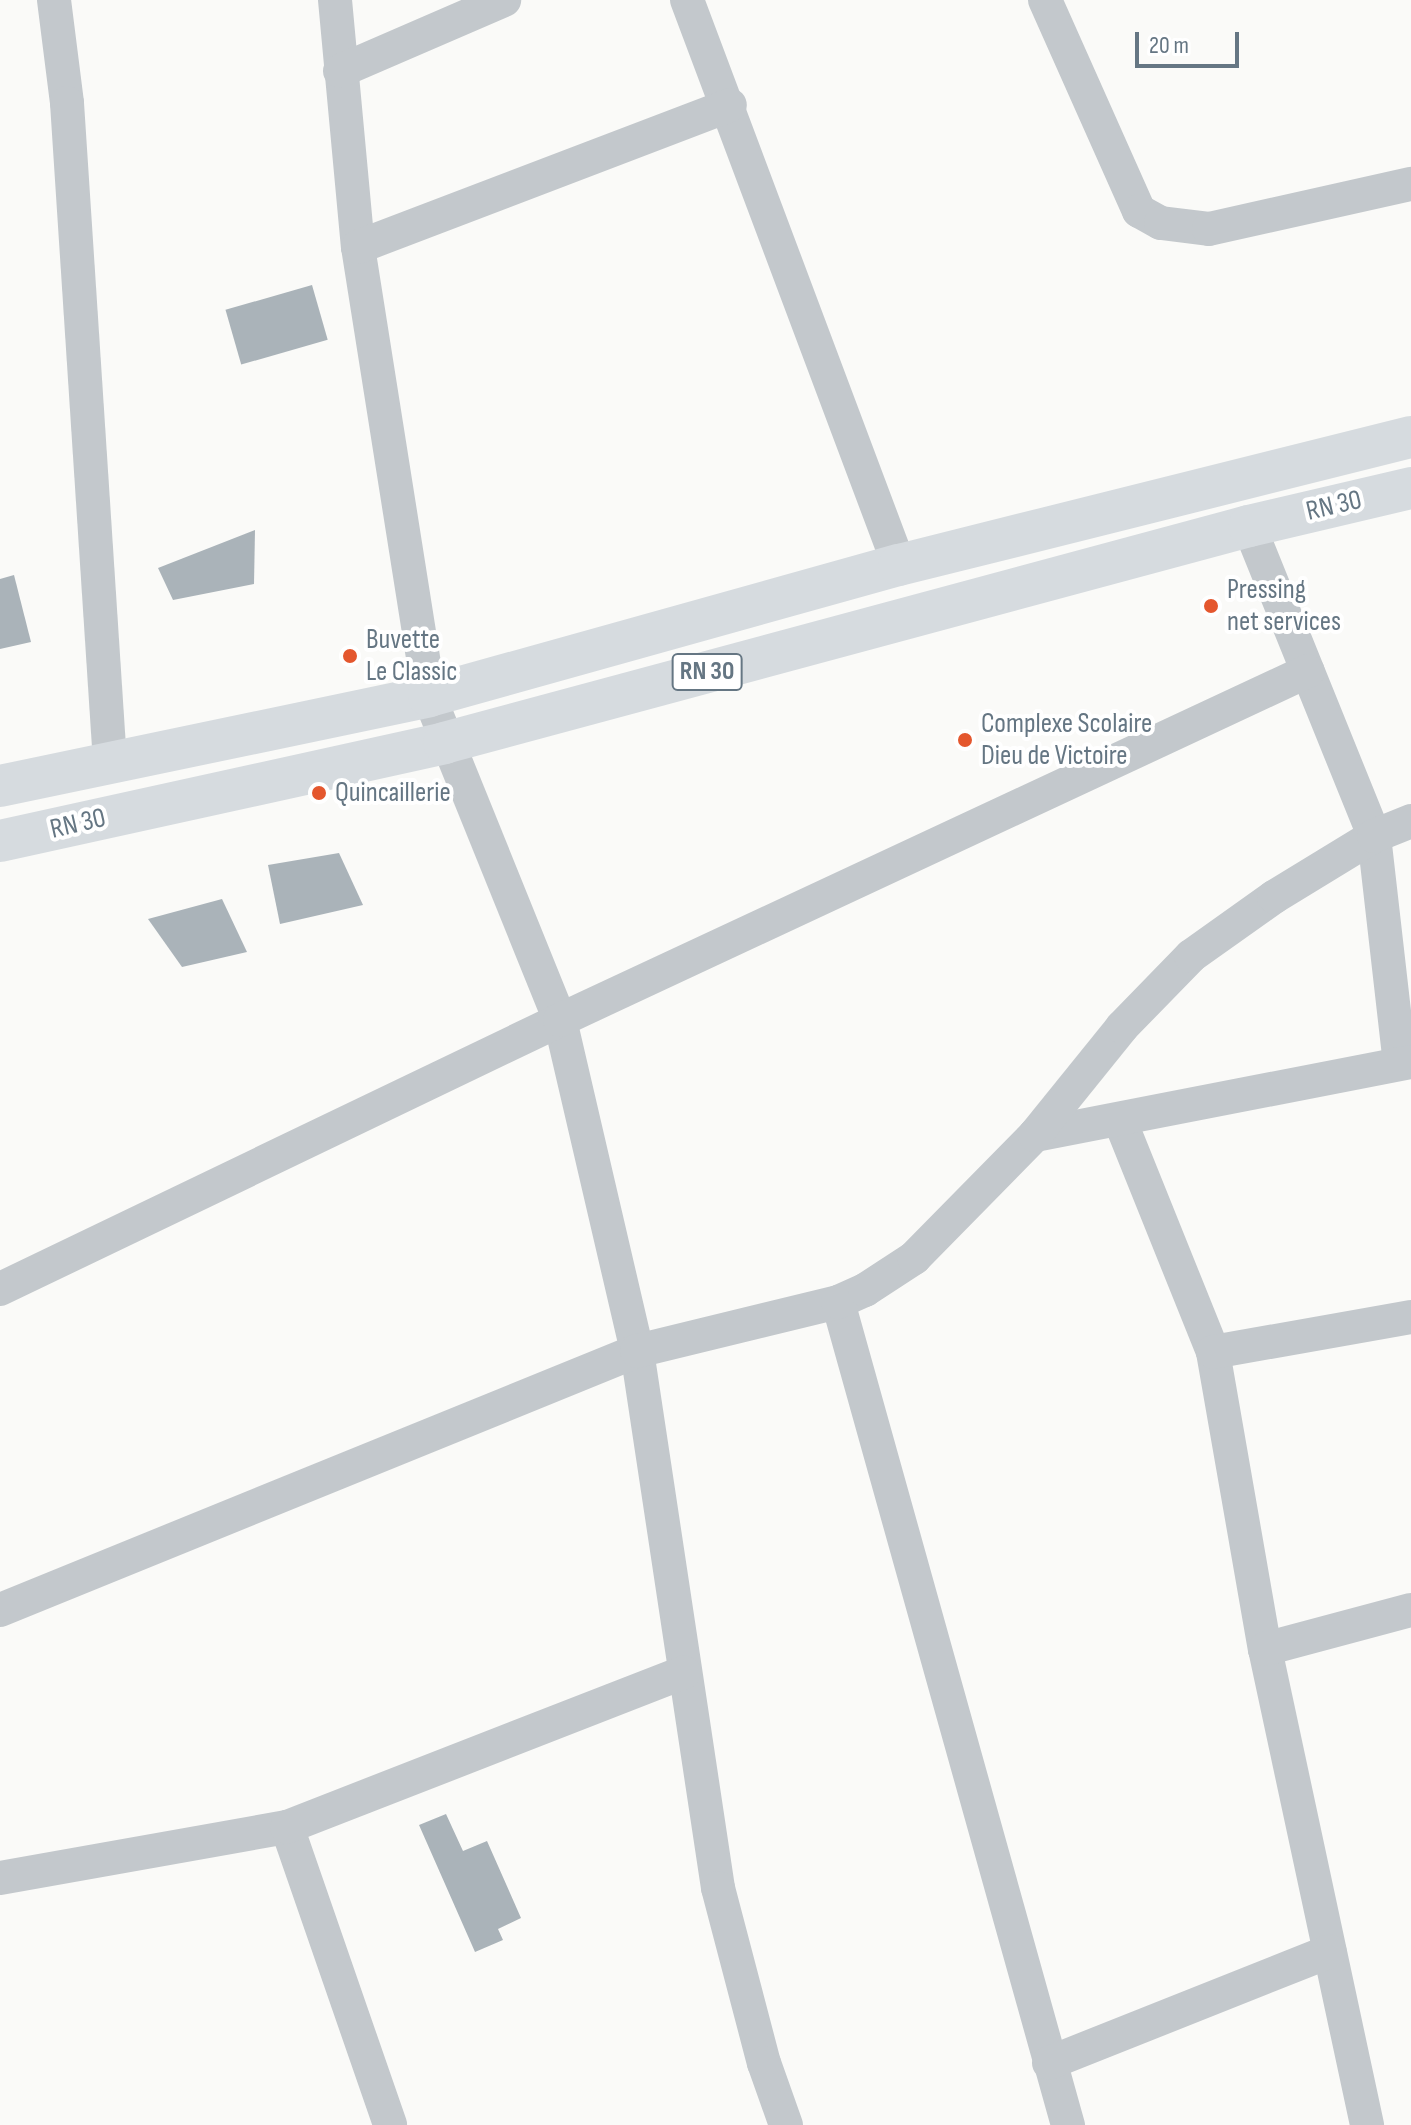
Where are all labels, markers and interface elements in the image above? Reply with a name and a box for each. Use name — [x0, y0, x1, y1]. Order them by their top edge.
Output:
scale bar — [1139, 16, 1243, 66]
text: 20 m — [1149, 31, 1189, 60]
street label: RN 30 — [1303, 483, 1365, 529]
place label: Pressing net services — [1227, 573, 1341, 639]
marker: Pressing net services — [1202, 597, 1220, 615]
place label: Buvette Le Classic — [366, 623, 458, 689]
marker: Buvette Le Classic — [341, 647, 359, 665]
road number: RN 30 — [671, 650, 743, 694]
place label: Complexe Scolaire Dieu de Victoire — [981, 707, 1152, 773]
marker: Complexe Scolaire Dieu de Victoire — [956, 731, 974, 749]
place label: Quincaillerie — [335, 776, 451, 810]
marker: Quincaillerie — [310, 784, 328, 802]
street label: RN 30 — [47, 801, 109, 847]

